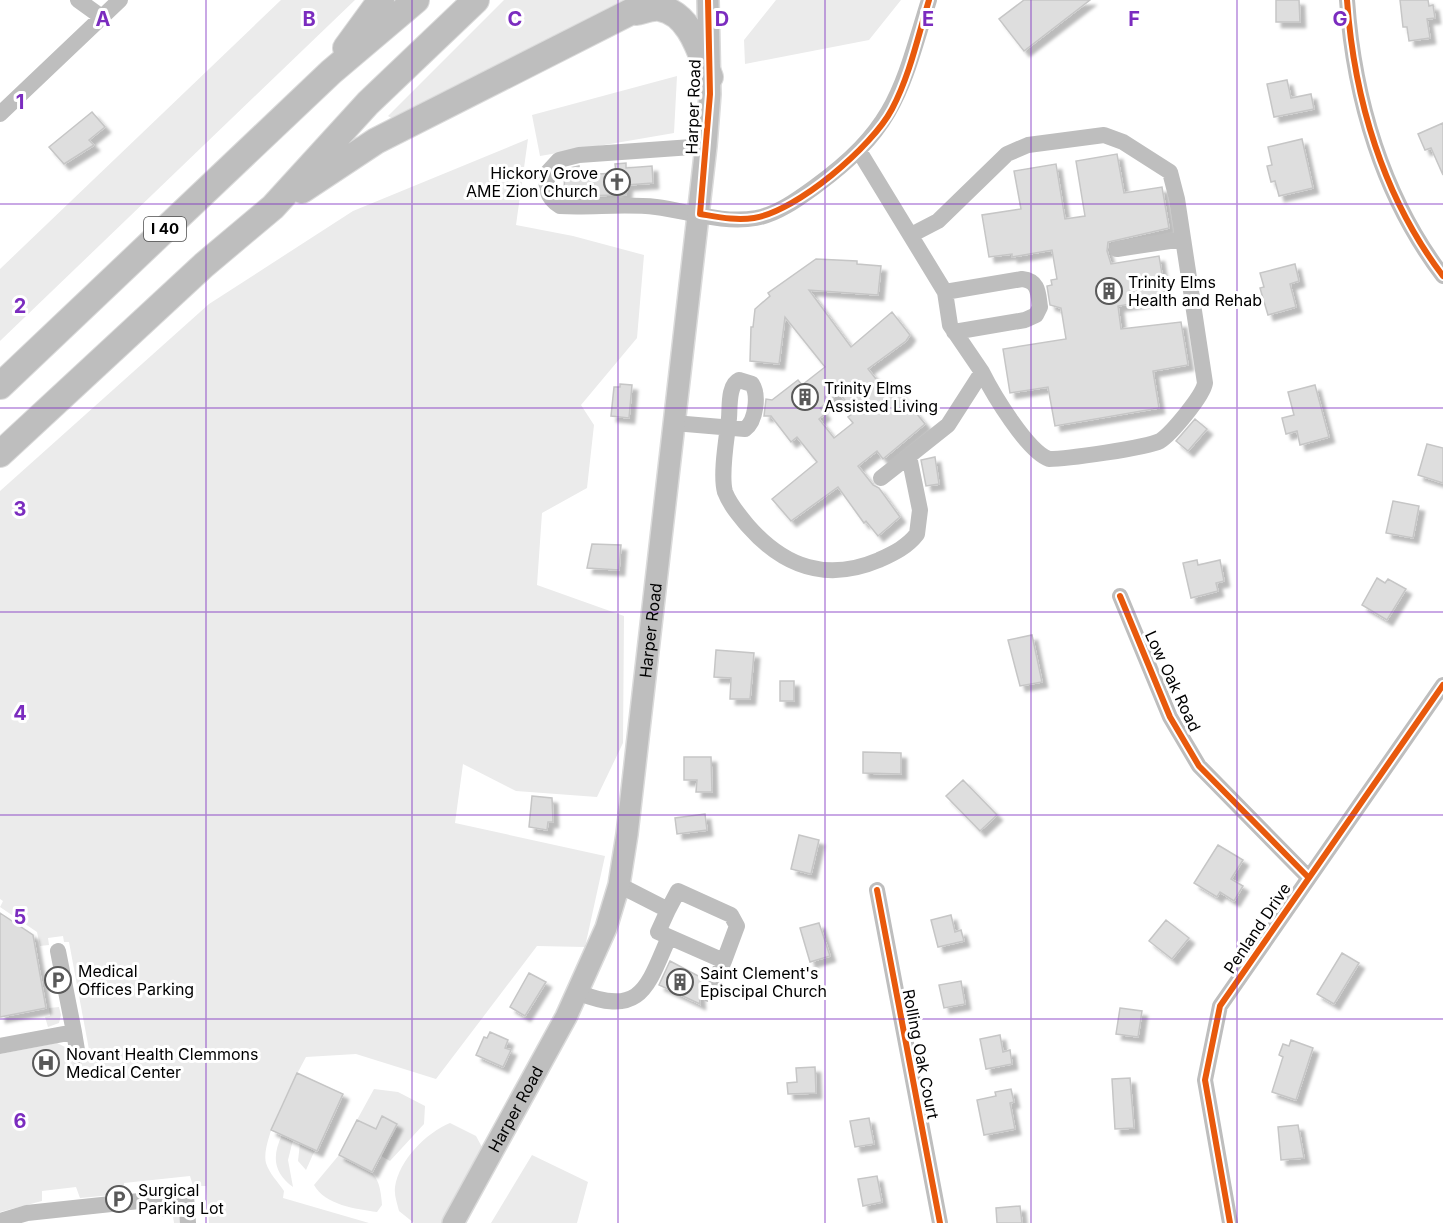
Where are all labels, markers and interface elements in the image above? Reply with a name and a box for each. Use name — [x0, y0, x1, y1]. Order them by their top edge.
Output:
text: A — [96, 7, 111, 31]
text: B — [302, 7, 316, 31]
text: C — [508, 7, 522, 31]
text: D — [715, 7, 729, 31]
text: E — [922, 7, 934, 31]
text: F — [1128, 7, 1140, 31]
text: G — [1332, 7, 1348, 31]
street label: Harper Road — [681, 59, 705, 155]
text: 1 — [16, 90, 24, 114]
place label: Hickory Grove AME Zion Church — [466, 163, 598, 201]
church icon: Hickory Grove AME Zion Church — [602, 167, 632, 197]
road number: I 40 — [144, 217, 186, 241]
place label: Trinity Elms Health and Rehab — [1128, 272, 1262, 310]
building icon: Trinity Elms Health and Rehab — [1094, 276, 1124, 306]
text: 2 — [14, 294, 26, 318]
place label: Trinity Elms Assisted Living — [824, 378, 938, 416]
building icon: Trinity Elms Assisted Living — [790, 382, 820, 412]
text: 3 — [14, 497, 26, 521]
street label: Harper Road — [635, 582, 666, 679]
street label: Low Oak Road — [1141, 627, 1205, 735]
text: 4 — [13, 701, 27, 725]
street label: Penland Drive — [1219, 879, 1295, 977]
text: 5 — [14, 905, 26, 929]
place label: Medical Offices Parking — [78, 961, 194, 999]
place label: Saint Clement's Episcipal Church — [700, 963, 827, 1001]
parking icon: Medical Offices Parking — [43, 965, 73, 995]
building icon: Saint Clement's Episcipal Church — [665, 967, 695, 997]
street label: Rolling Oak Court — [899, 987, 943, 1121]
place label: Novant Health Clemmons Medical Center — [66, 1044, 259, 1082]
hospital icon: Novant Health Clemmons Medical Center — [31, 1048, 61, 1078]
street label: Harper Road — [484, 1062, 547, 1156]
text: 6 — [14, 1109, 27, 1133]
place label: Surgical Parking Lot — [138, 1180, 224, 1218]
parking icon: Surgical Parking Lot — [104, 1184, 134, 1214]

